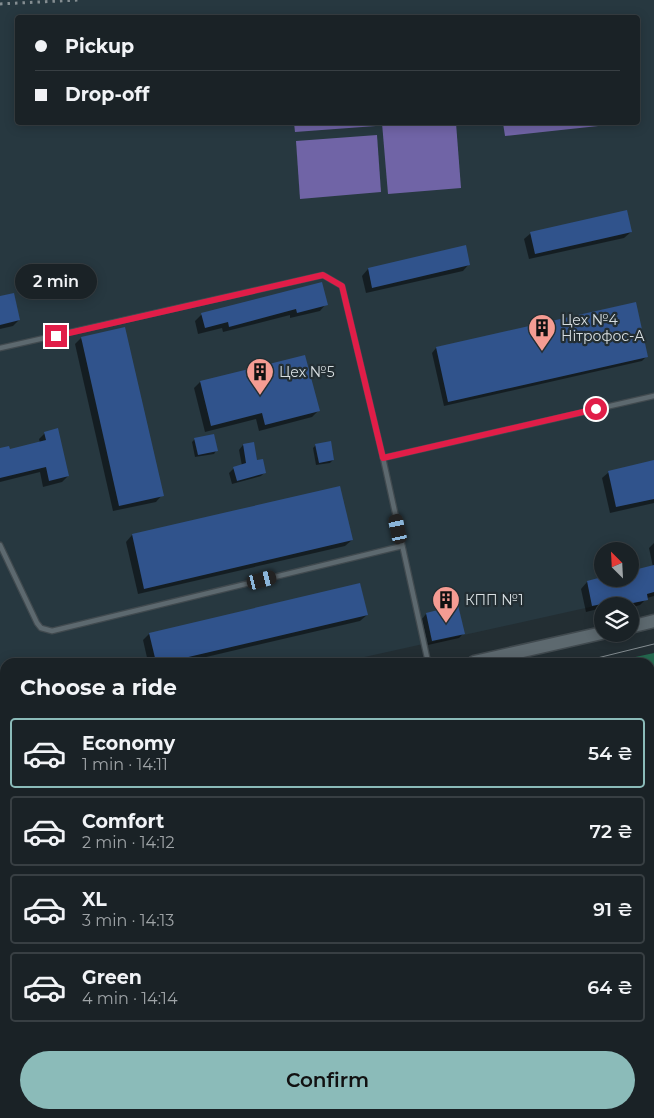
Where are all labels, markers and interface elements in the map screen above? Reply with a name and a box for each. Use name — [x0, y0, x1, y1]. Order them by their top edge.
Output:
text: Pickup — [65, 35, 134, 58]
text: Drop-off — [65, 83, 149, 106]
callout: 2 min — [15, 264, 97, 298]
text: 2 min — [33, 272, 79, 291]
place label: Цех №4 Нітрофос-А — [561, 311, 645, 345]
building icon: Цех №4 Нітрофос-А — [527, 313, 557, 352]
route end — [45, 325, 67, 347]
building icon: Цех №5 — [245, 357, 275, 396]
place label: Цех №5 — [279, 363, 335, 381]
route start — [585, 398, 607, 420]
car — [387, 513, 408, 545]
north arrow — [594, 542, 639, 588]
map controls — [594, 542, 639, 642]
car — [245, 569, 278, 591]
building icon: КПП №1 — [431, 585, 461, 624]
place label: КПП №1 — [465, 591, 524, 609]
button: layers — [594, 597, 639, 642]
text: Choose a ride — [20, 674, 177, 701]
icon: car — [22, 731, 67, 776]
text: Economy — [82, 732, 175, 755]
text: 54 ₴ — [588, 742, 633, 765]
text: 1 min · 14:11 — [82, 755, 168, 774]
icon: car — [22, 809, 67, 854]
text: Comfort — [82, 810, 164, 833]
text: 72 ₴ — [589, 820, 633, 843]
text: 2 min · 14:12 — [82, 833, 175, 852]
icon: car — [22, 887, 67, 932]
text: XL — [82, 888, 107, 911]
text: 91 ₴ — [593, 898, 633, 921]
text: 3 min · 14:13 — [82, 911, 174, 930]
icon: car — [22, 965, 67, 1010]
text: Green — [82, 966, 142, 989]
text: 64 ₴ — [587, 976, 633, 999]
text: 4 min · 14:14 — [82, 989, 177, 1008]
button: Confirm — [20, 1051, 635, 1109]

